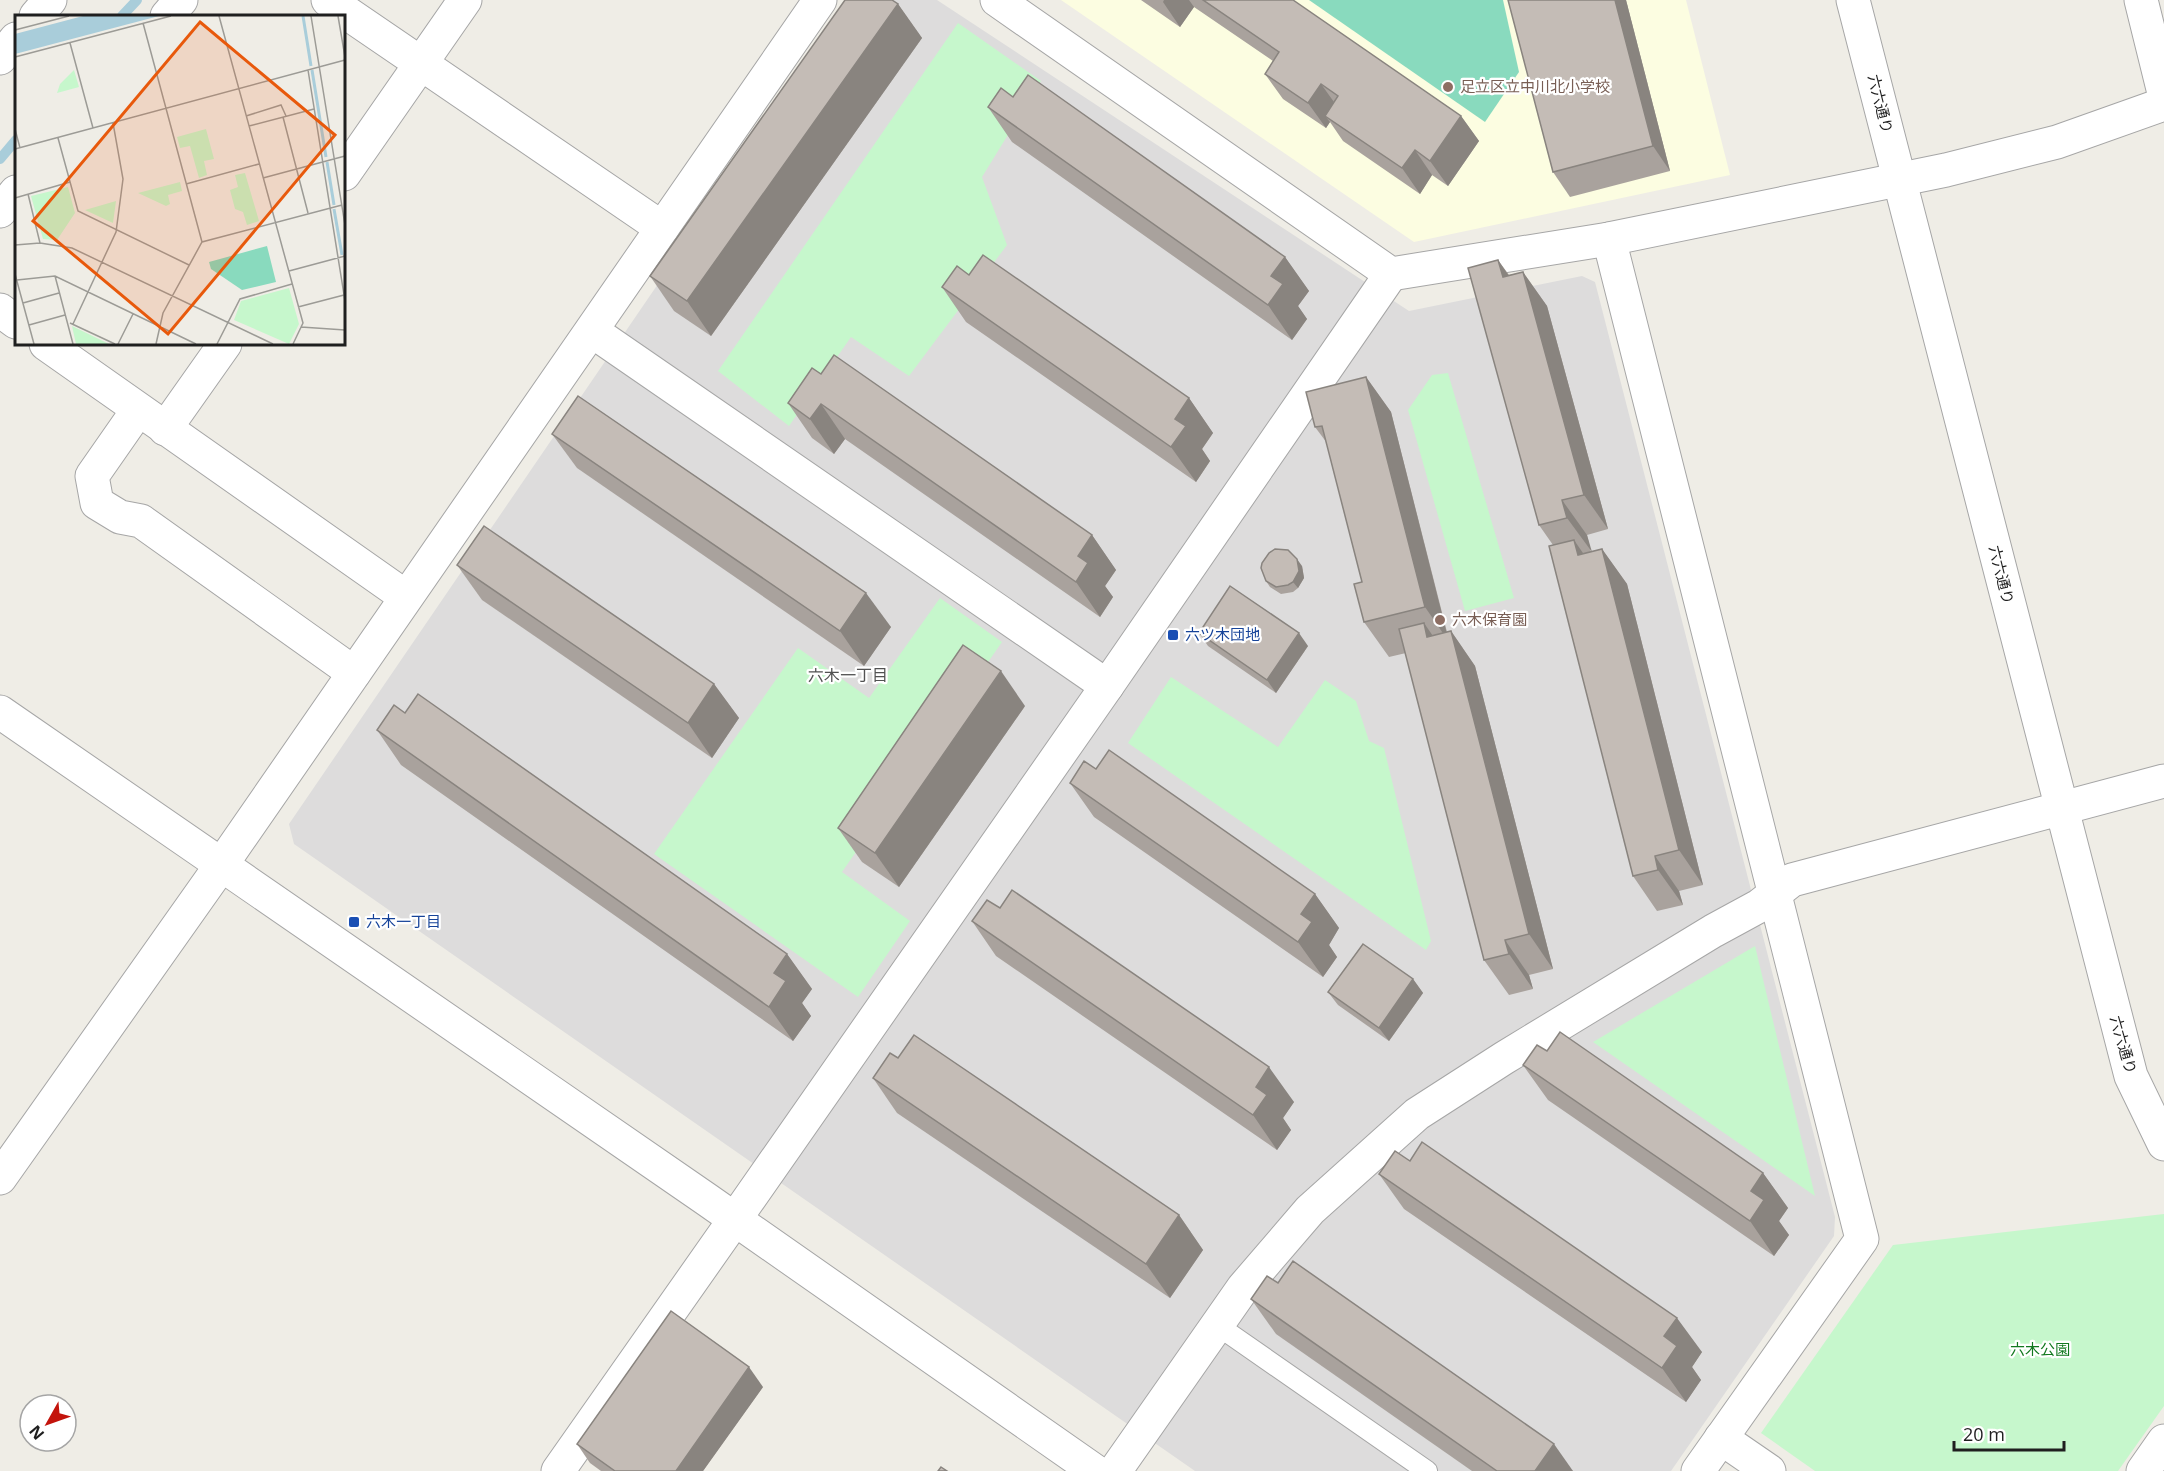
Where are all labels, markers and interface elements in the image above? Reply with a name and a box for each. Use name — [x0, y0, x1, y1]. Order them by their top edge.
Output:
inset map — [15, 15, 345, 345]
street label: 六六通り — [1864, 72, 1898, 135]
place label: 足立区立中川北小学校 — [1460, 76, 1610, 96]
marker: 足立区立中川北小学校 — [1441, 80, 1455, 94]
street label: 六六通り — [1985, 543, 2019, 606]
place label: 六木保育園 — [1452, 609, 1527, 629]
marker: 六木保育園 — [1433, 613, 1447, 627]
place label: 六ツ木団地 — [1185, 624, 1260, 644]
marker: 六ツ木団地 — [1166, 628, 1180, 642]
district label: 六木一丁目 — [808, 664, 888, 686]
place label: 六木一丁目 — [366, 911, 441, 931]
marker: 六木一丁目 — [347, 915, 361, 929]
street label: 六六通り — [2106, 1013, 2142, 1076]
park label: 六木公園 — [2010, 1339, 2070, 1359]
north arrow — [18, 1393, 78, 1453]
scale bar — [1954, 1414, 2064, 1452]
text: N — [24, 1421, 49, 1445]
text: 20 m — [1963, 1422, 2005, 1446]

